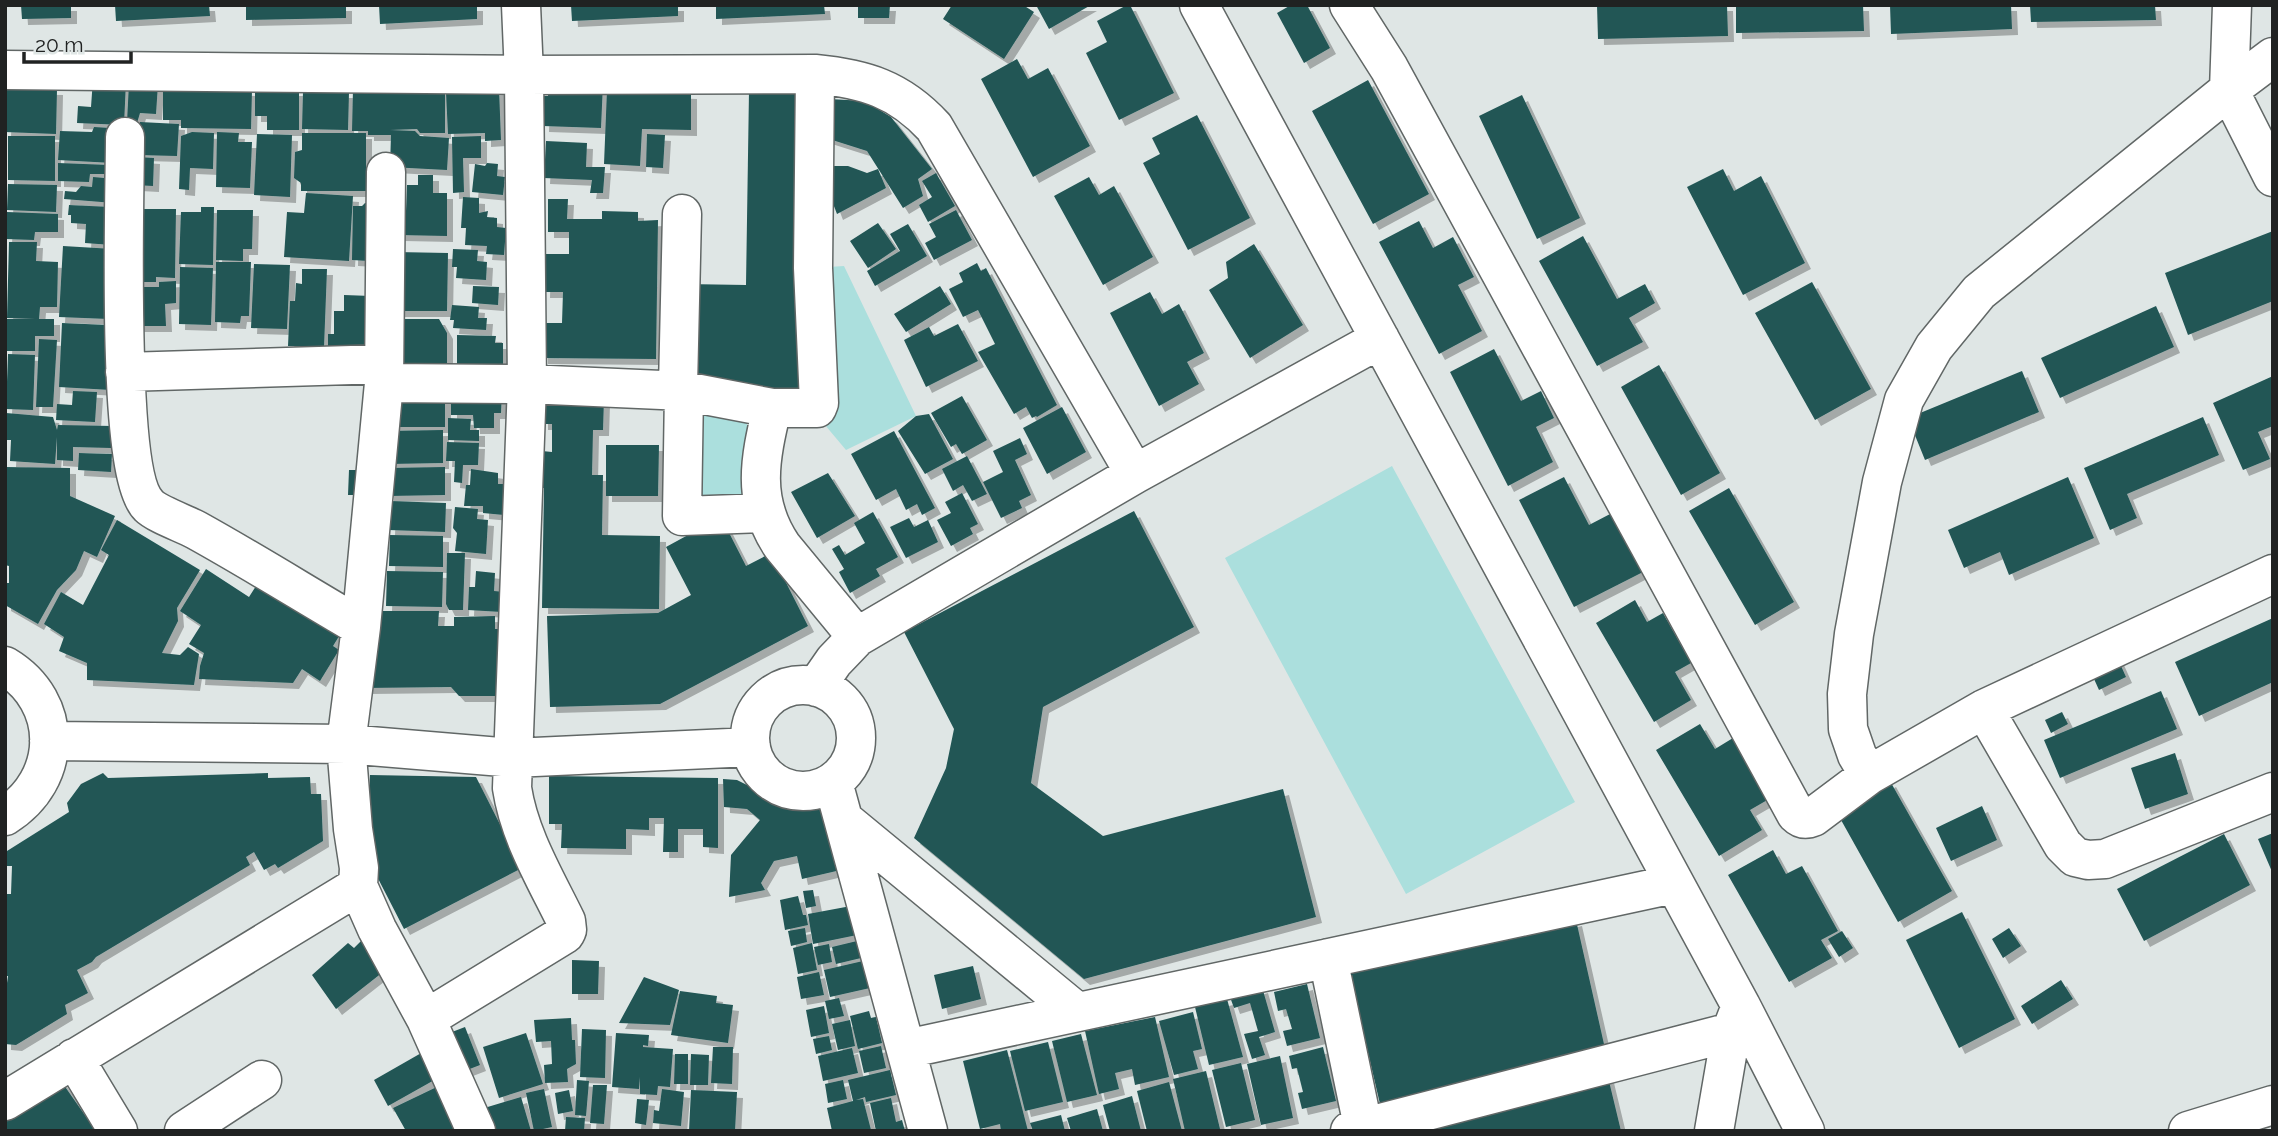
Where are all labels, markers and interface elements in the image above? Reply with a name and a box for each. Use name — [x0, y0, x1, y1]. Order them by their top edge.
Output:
scale bar — [24, 21, 131, 65]
text: 20 m — [35, 32, 83, 57]

